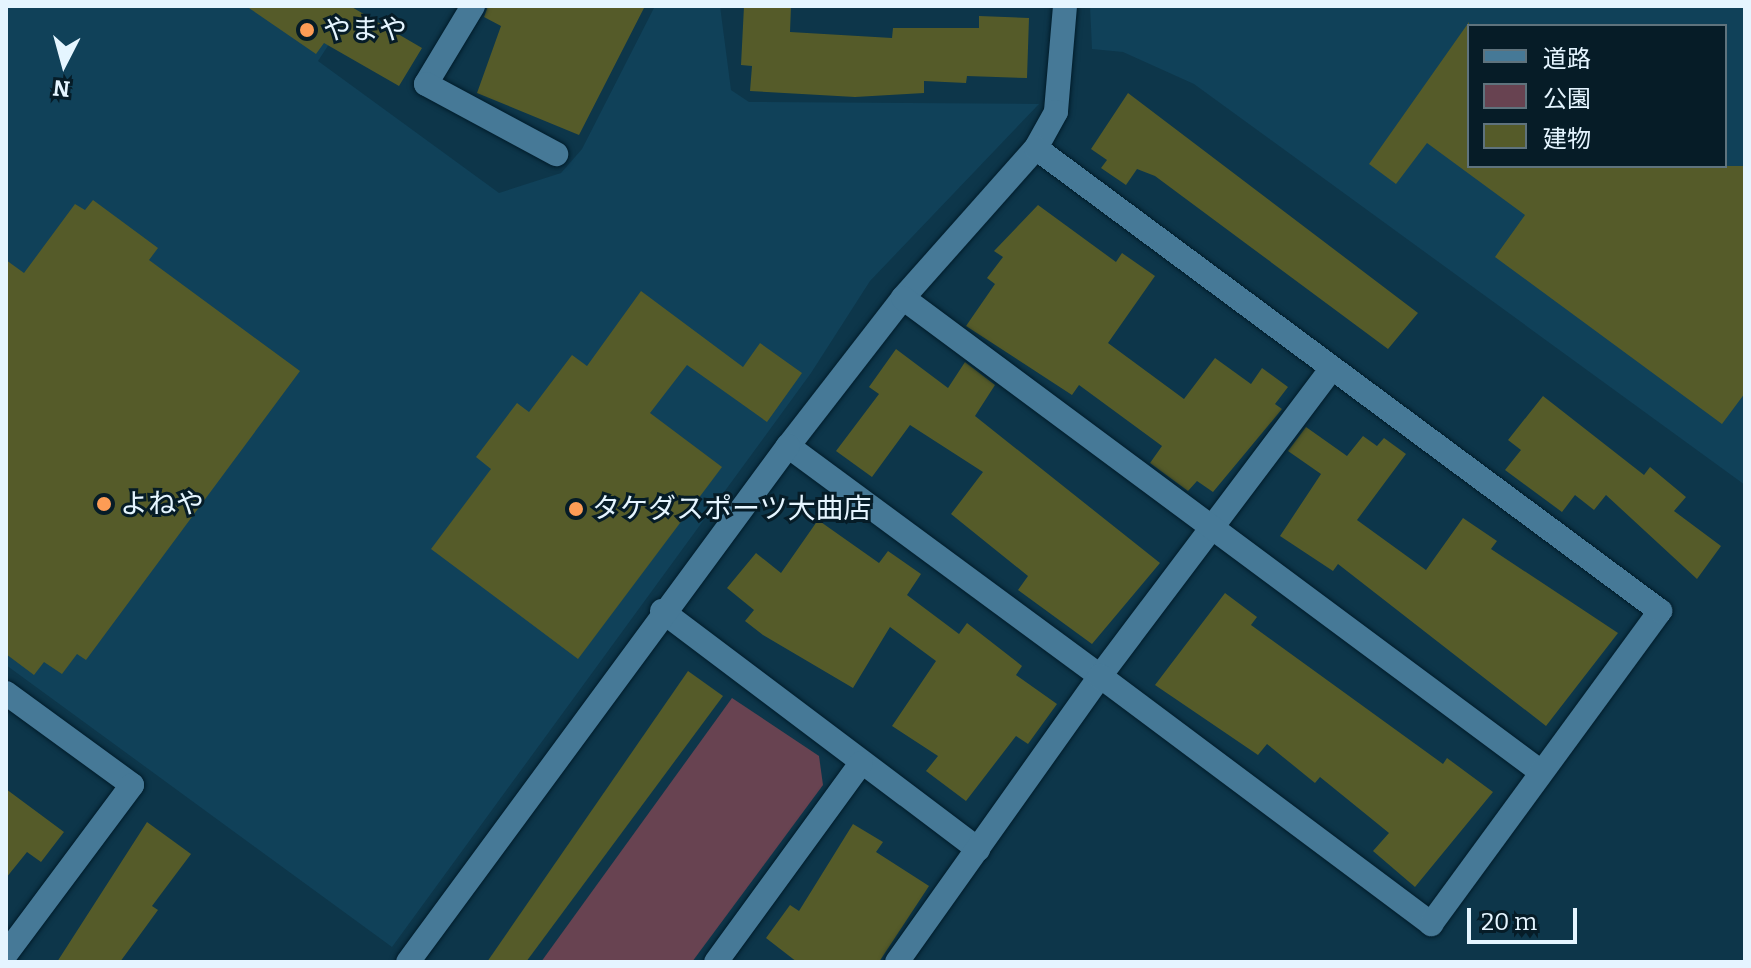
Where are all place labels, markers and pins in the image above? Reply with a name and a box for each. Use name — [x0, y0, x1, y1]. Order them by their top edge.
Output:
place label: やまや — [323, 13, 407, 47]
marker: やまや — [298, 21, 316, 39]
place label: よねや — [120, 487, 204, 521]
place label: タケダスポーツ大曲店 — [592, 492, 872, 526]
marker: よねや — [95, 495, 113, 513]
marker: タケダスポーツ大曲店 — [567, 500, 585, 518]

